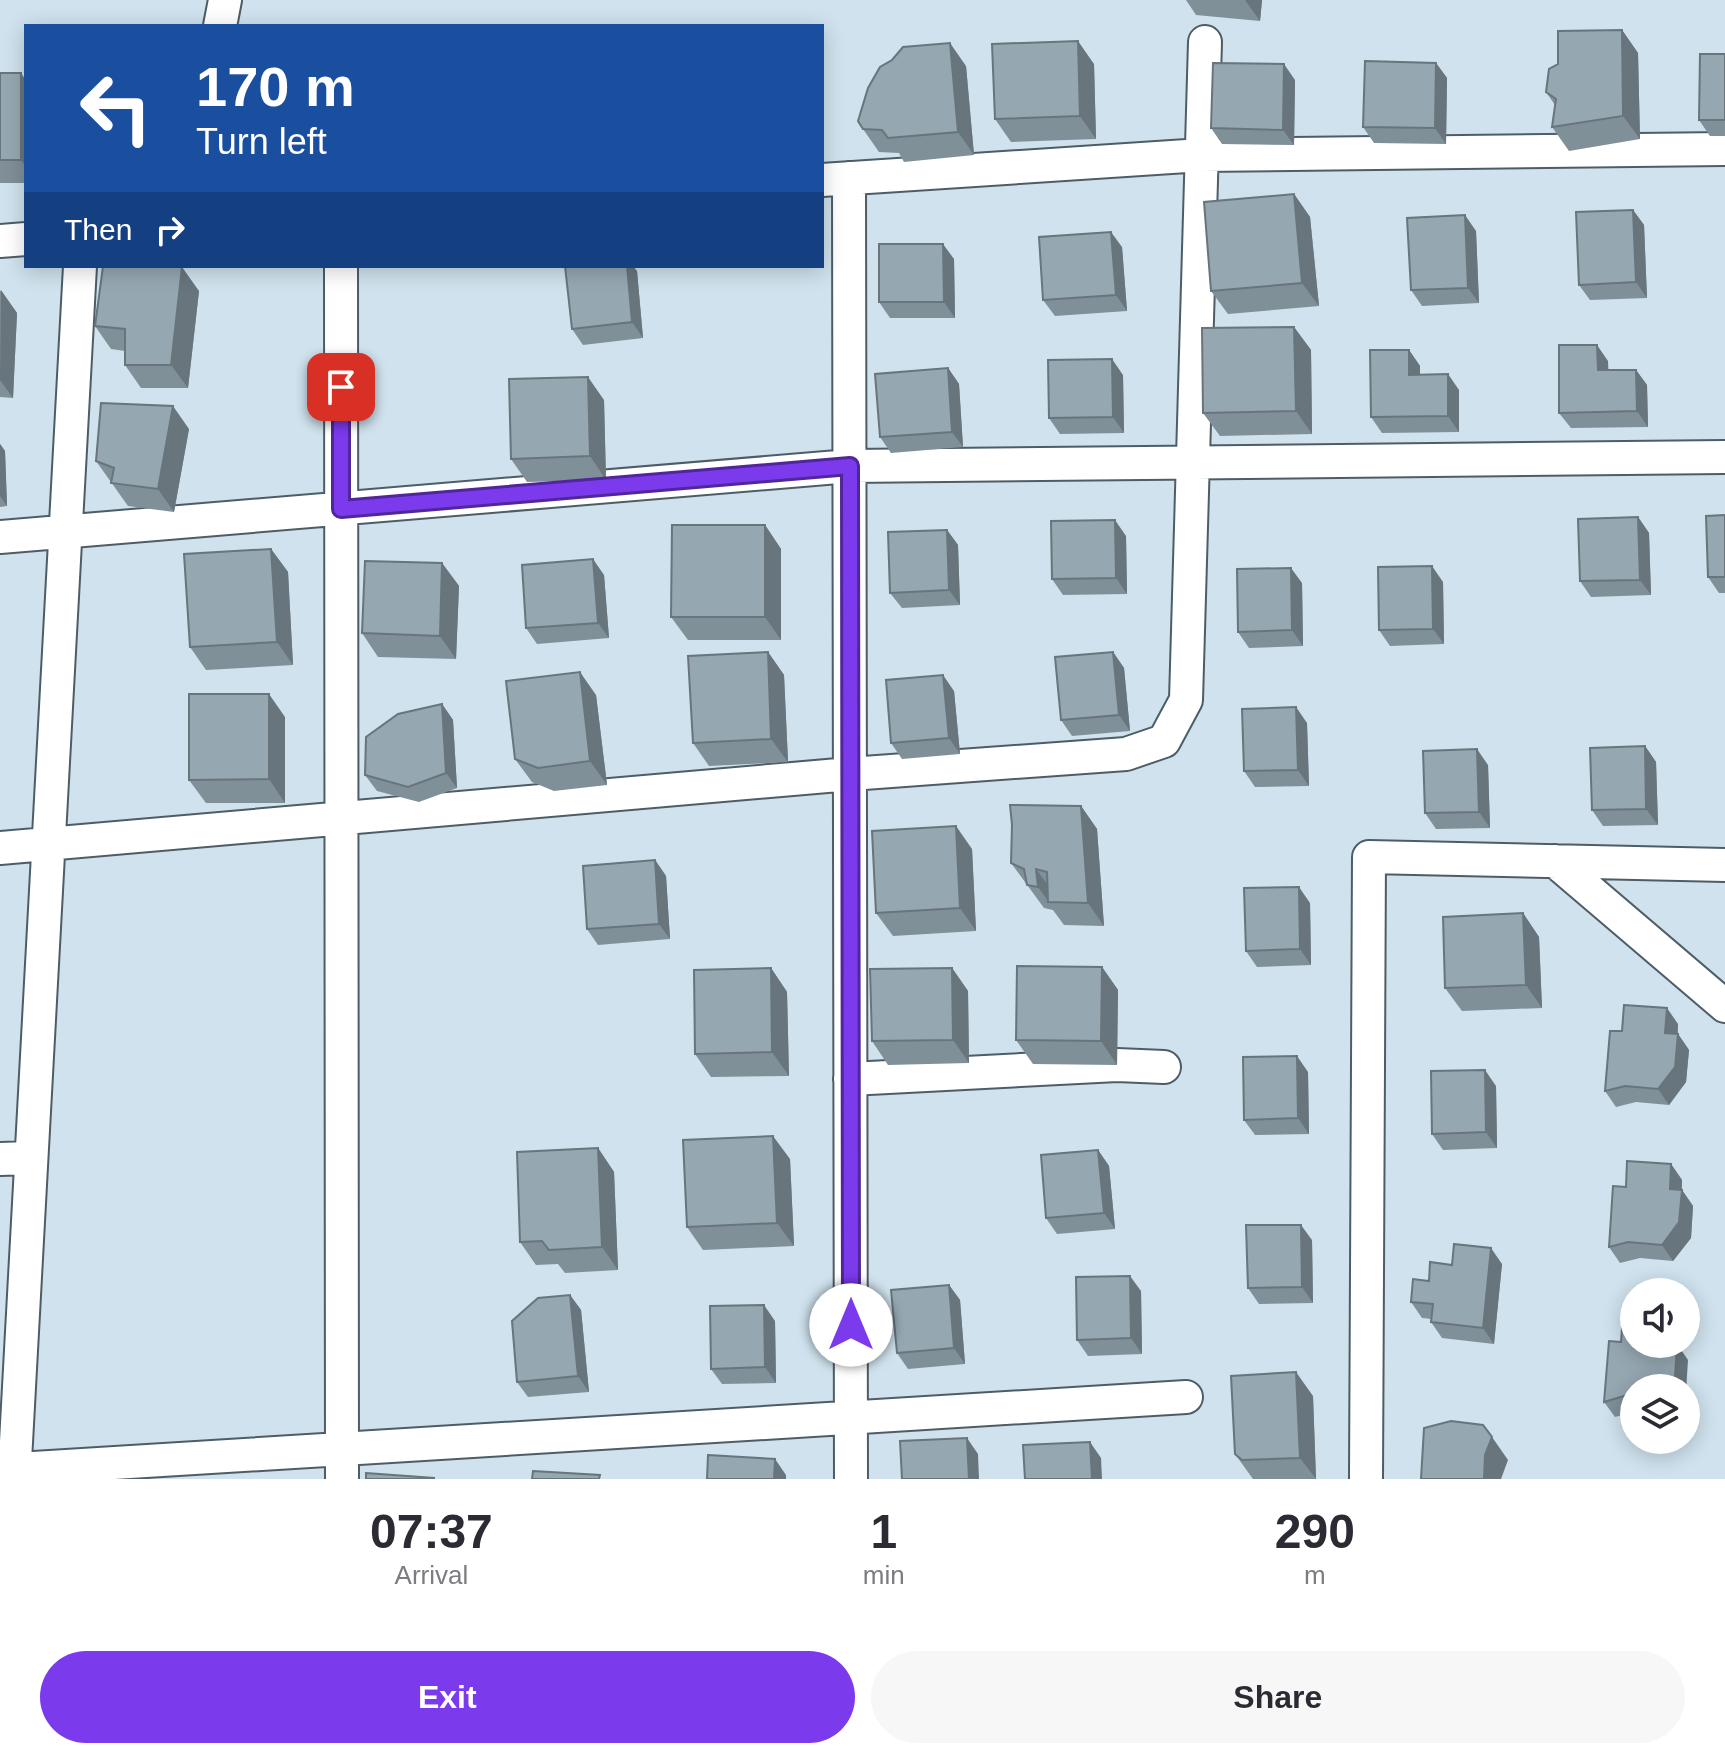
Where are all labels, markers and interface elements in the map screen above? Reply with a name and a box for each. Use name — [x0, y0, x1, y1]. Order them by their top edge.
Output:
text: 170 m — [196, 55, 355, 118]
icon: left — [64, 56, 168, 160]
text: Turn left — [196, 121, 327, 162]
icon: right — [148, 208, 192, 252]
text: Then — [64, 213, 132, 246]
pin — [307, 353, 375, 421]
icon: arrive — [319, 365, 363, 409]
map controls — [1620, 1278, 1700, 1454]
button: sound — [1620, 1278, 1700, 1358]
position arrow — [809, 1283, 893, 1367]
button: layers — [1620, 1374, 1700, 1454]
text: 07:37 — [370, 1505, 493, 1558]
text: 1 — [870, 1505, 897, 1558]
text: 290 — [1275, 1505, 1355, 1558]
text: Arrival — [395, 1560, 468, 1590]
text: min — [863, 1560, 905, 1590]
text: m — [1304, 1560, 1326, 1590]
button: Exit — [40, 1651, 855, 1743]
button: Share — [871, 1651, 1685, 1743]

